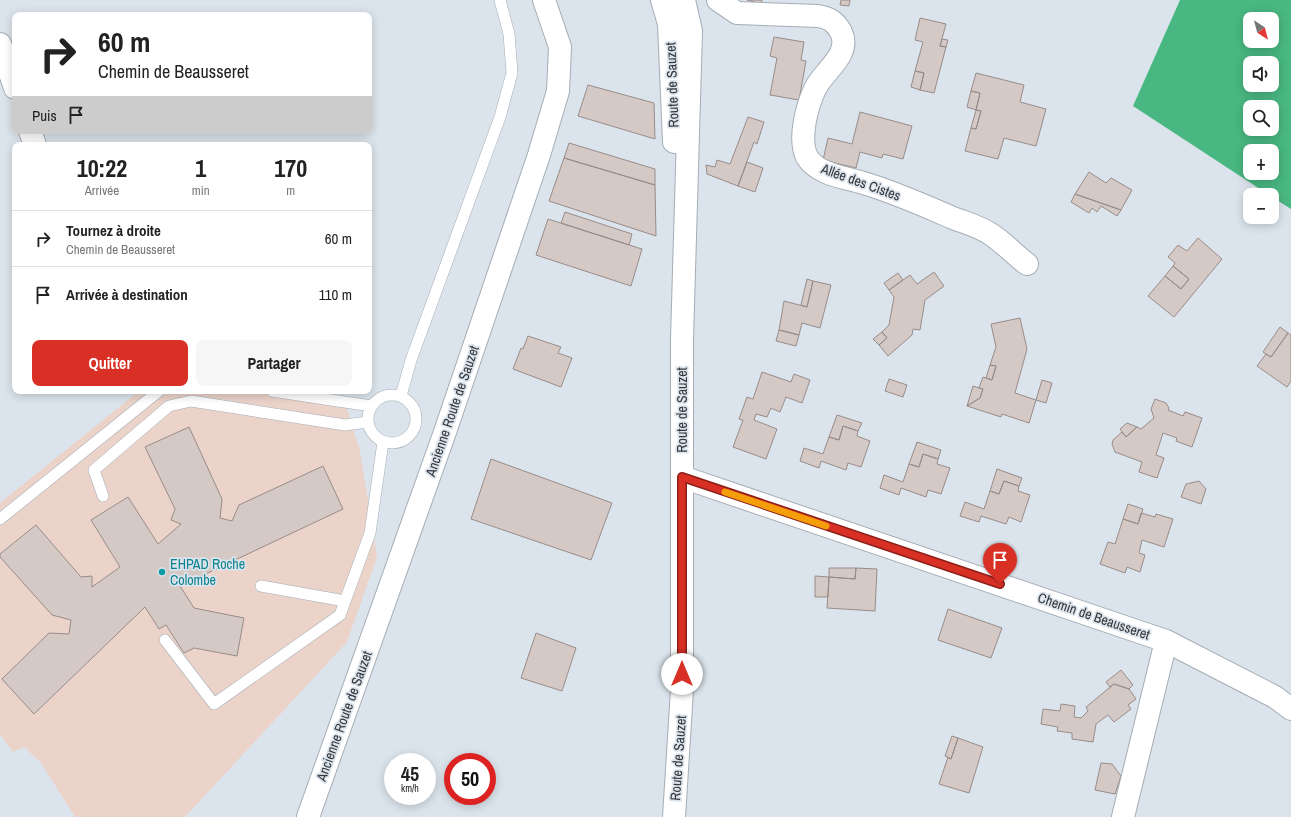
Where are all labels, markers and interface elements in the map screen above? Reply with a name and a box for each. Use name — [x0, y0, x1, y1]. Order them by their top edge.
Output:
north arrow — [1243, 12, 1279, 48]
map controls — [1243, 12, 1279, 224]
text: 60 m — [98, 23, 150, 61]
icon: right — [32, 28, 84, 80]
street label: Route de Sauzet — [662, 42, 682, 128]
button: sound — [1243, 56, 1279, 92]
text: Chemin de Beausseret — [98, 59, 249, 84]
button: search — [1243, 100, 1279, 136]
icon: arrive — [65, 104, 87, 126]
text: Puis — [32, 105, 57, 126]
button: + — [1243, 144, 1279, 180]
text: 10:22 — [77, 152, 127, 184]
text: 1 — [195, 152, 206, 184]
text: 170 — [274, 152, 307, 184]
street label: Allée des Cistes — [818, 159, 903, 205]
text: Arrivée — [85, 182, 119, 199]
text: min — [192, 182, 210, 199]
text: m — [286, 182, 295, 199]
button: − — [1243, 188, 1279, 224]
text: Tournez à droite — [66, 220, 161, 241]
icon: right — [32, 228, 54, 250]
text: 60 m — [325, 228, 352, 249]
text: Chemin de Beausseret — [66, 241, 175, 258]
icon: arrive — [32, 284, 54, 306]
text: Arrivée à destination — [66, 284, 188, 305]
text: 110 m — [319, 284, 352, 305]
button: Quitter — [32, 340, 188, 386]
button: Partager — [196, 340, 352, 386]
street label: Ancienne Route de Sauzet — [421, 343, 483, 480]
street label: Route de Sauzet — [673, 367, 691, 453]
pin — [983, 543, 1017, 584]
icon: arrive — [989, 549, 1011, 571]
place label: EHPAD Roche Colombe — [170, 555, 245, 589]
marker: EHPAD Roche Colombe — [157, 567, 167, 577]
street label: Chemin de Beausseret — [1036, 588, 1152, 644]
street label: Ancienne Route de Sauzet — [312, 648, 376, 784]
position arrow — [661, 653, 703, 695]
street label: Route de Sauzet — [666, 715, 690, 801]
speed limit sign: 50 — [444, 753, 496, 805]
text: 45 — [401, 760, 419, 787]
text: km/h — [401, 782, 419, 795]

